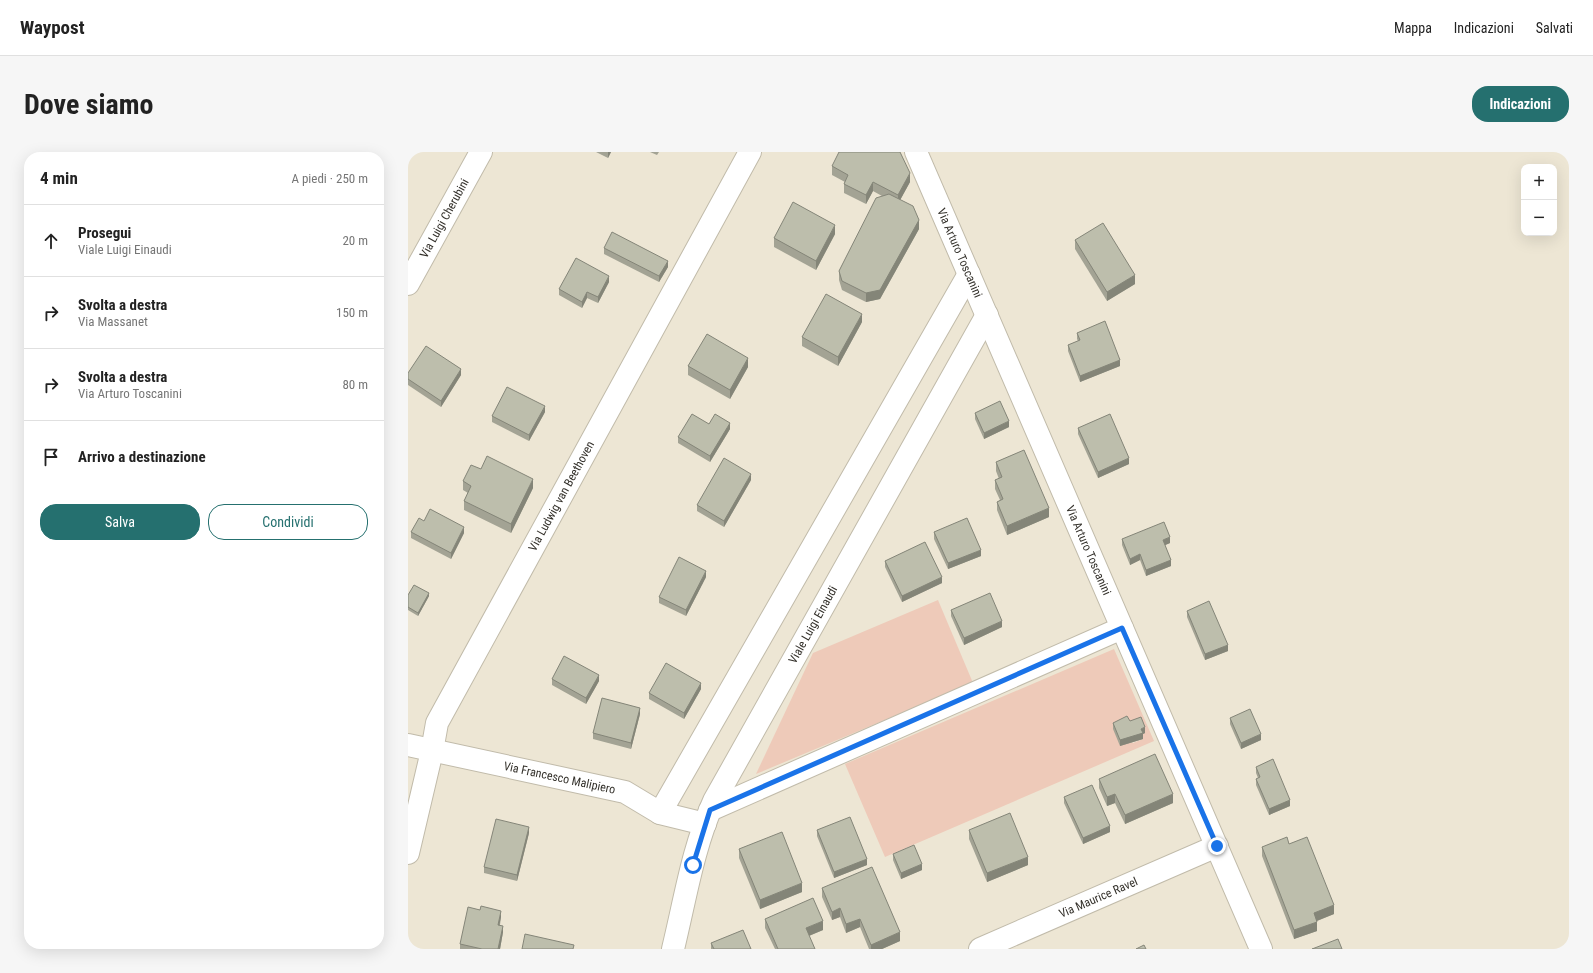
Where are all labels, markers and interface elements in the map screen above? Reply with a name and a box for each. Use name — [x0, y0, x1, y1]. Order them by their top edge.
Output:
text: Waypost — [20, 16, 85, 39]
text: Mappa — [1394, 20, 1432, 36]
text: Indicazioni — [1454, 20, 1514, 36]
text: Salvati — [1536, 20, 1573, 36]
button: Indicazioni — [1472, 86, 1569, 122]
text: Dove siamo — [24, 88, 153, 121]
map controls — [1521, 164, 1557, 236]
button: + — [1521, 164, 1557, 200]
text: 4 min — [40, 168, 78, 188]
text: A piedi · 250 m — [291, 171, 368, 186]
street label: Via Luigi Cherubini — [417, 176, 472, 260]
button: − — [1521, 200, 1557, 236]
street label: Via Arturo Toscanini — [934, 206, 985, 300]
text: Prosegui — [78, 224, 131, 242]
icon: ahead — [40, 230, 62, 252]
text: 20 m — [342, 233, 368, 248]
text: Viale Luigi Einaudi — [78, 242, 172, 257]
text: Svolta a destra — [78, 296, 167, 314]
icon: right — [40, 302, 62, 324]
text: 150 m — [336, 305, 368, 320]
text: Via Massanet — [78, 314, 148, 329]
text: Svolta a destra — [78, 368, 167, 386]
icon: right — [40, 374, 62, 396]
text: 80 m — [342, 377, 368, 392]
text: Via Arturo Toscanini — [78, 386, 182, 401]
street label: Via Ludwig van Beethoven — [526, 438, 597, 554]
icon: arrive — [40, 446, 62, 468]
text: Arrivo a destinazione — [78, 448, 206, 466]
street label: Via Arturo Toscanini — [1063, 503, 1114, 597]
button: Salva — [40, 504, 200, 540]
button: Condividi — [208, 504, 368, 540]
street label: Viale Luigi Einaudi — [786, 584, 840, 666]
street label: Via Francesco Malipiero — [502, 759, 617, 797]
route end — [1208, 837, 1226, 855]
route start — [684, 856, 702, 874]
street label: Via Maurice Ravel — [1057, 874, 1140, 921]

